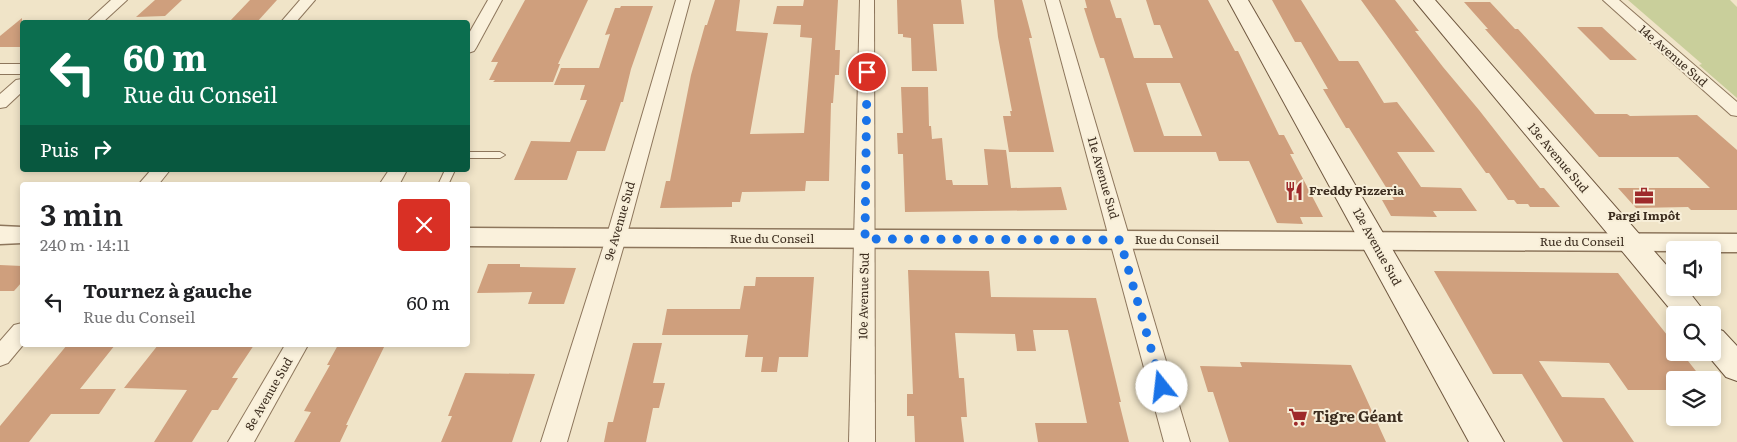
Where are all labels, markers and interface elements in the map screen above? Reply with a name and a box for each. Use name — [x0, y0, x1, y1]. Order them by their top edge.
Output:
street label: 14e Avenue Sud — [1635, 20, 1713, 91]
text: 60 m — [123, 30, 207, 82]
icon: left — [40, 40, 105, 105]
pin — [846, 51, 888, 93]
icon: arrive — [853, 58, 881, 86]
text: Rue du Conseil — [123, 77, 278, 110]
street label: 13e Avenue Sud — [1524, 118, 1594, 197]
street label: 11e Avenue Sud — [1084, 134, 1124, 222]
text: Puis — [40, 135, 78, 163]
icon: right — [88, 135, 116, 163]
street label: 9e Avenue Sud — [599, 178, 639, 262]
restaurant icon: Freddy Pizzeria — [1283, 180, 1305, 202]
place label: Freddy Pizzeria — [1309, 181, 1404, 199]
office icon: Pargi Impôt — [1633, 185, 1655, 207]
text: 3 min — [40, 191, 123, 235]
button: close — [398, 199, 450, 251]
street label: 12e Avenue Sud — [1349, 204, 1407, 289]
place label: Pargi Impôt — [1608, 206, 1681, 224]
street label: Rue du Conseil — [730, 229, 814, 247]
street label: Rue du Conseil — [1135, 230, 1219, 248]
text: 240 m · 14:11 — [40, 232, 130, 256]
street label: Rue du Conseil — [1540, 232, 1624, 250]
map controls — [1666, 241, 1721, 426]
button: sound — [1666, 241, 1721, 296]
street label: 10e Avenue Sud — [853, 252, 873, 340]
text: Tournez à gauche — [83, 276, 252, 304]
icon: left — [40, 288, 68, 316]
text: 60 m — [407, 288, 450, 316]
text: Rue du Conseil — [83, 304, 195, 328]
button: search — [1666, 306, 1721, 361]
street label: 8e Avenue Sud — [240, 353, 297, 433]
position arrow — [1135, 360, 1187, 412]
button: layers — [1666, 371, 1721, 426]
place label: Tigre Géant — [1313, 404, 1404, 427]
supermarket icon: Tigre Géant — [1287, 406, 1309, 428]

